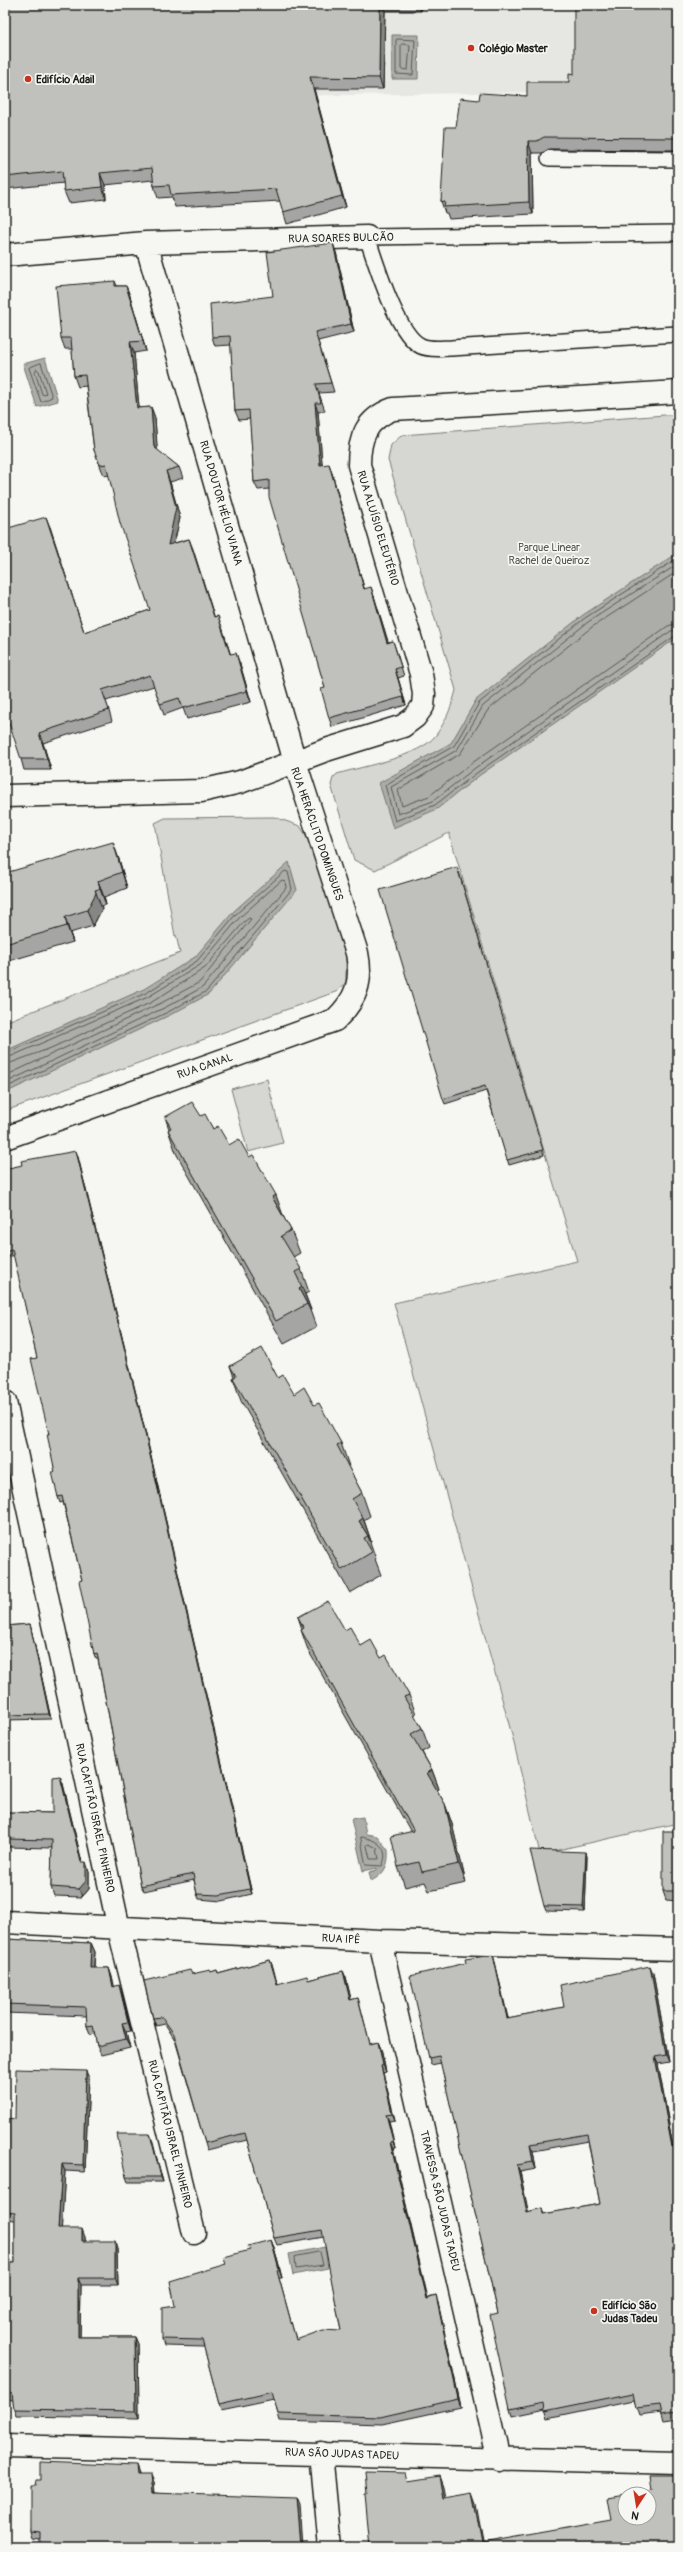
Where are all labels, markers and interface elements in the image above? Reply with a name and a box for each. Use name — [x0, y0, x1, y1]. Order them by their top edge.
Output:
place label: Colégio Master — [479, 42, 549, 55]
marker: Colégio Master — [466, 43, 476, 53]
place label: Edifício Adail — [36, 73, 95, 86]
marker: Edifício Adail — [23, 74, 33, 84]
street label: RUA SOARES BULCÃO — [288, 231, 394, 245]
street label: RUA DOUTOR HÉLIO VIANA — [197, 439, 245, 567]
street label: RUA ALUÍSIO ELEUTÉRIO — [354, 469, 402, 587]
park label: Parque Linear Rachel de Queiroz — [509, 541, 590, 567]
street label: RUA HERÁCLITO DOMINGUES — [288, 766, 346, 902]
street label: RUA CANAL — [176, 1050, 234, 1082]
street label: RUA CAPITÃO ISRAEL PINHEIRO — [73, 1742, 117, 1894]
street label: RUA IPÊ — [321, 1932, 361, 1946]
street label: RUA CAPITÃO ISRAEL PINHEIRO — [145, 2059, 195, 2209]
street label: TRAVESSA SÃO JUDAS TADEU — [417, 2129, 463, 2273]
place label: Edifício São Judas Tadeu — [602, 2299, 658, 2325]
marker: Edifício São Judas Tadeu — [589, 2306, 599, 2316]
street label: RUA SÃO JUDAS TADEU — [285, 2446, 399, 2462]
north arrow — [617, 2486, 657, 2526]
text: N — [629, 2508, 640, 2522]

